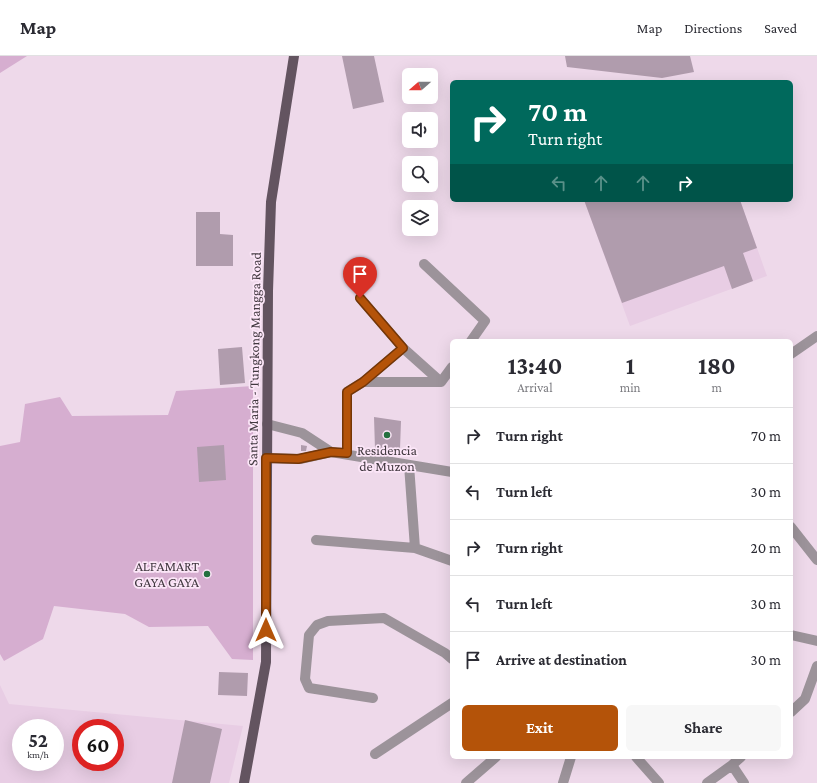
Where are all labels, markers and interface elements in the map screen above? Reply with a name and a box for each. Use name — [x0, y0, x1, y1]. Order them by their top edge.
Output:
text: Map — [20, 17, 56, 38]
text: Map — [637, 20, 662, 36]
text: Directions — [684, 20, 742, 36]
text: Saved — [764, 20, 797, 36]
north arrow — [402, 68, 438, 104]
map controls — [402, 68, 438, 236]
icon: right — [462, 96, 514, 148]
text: 70 m — [528, 96, 587, 127]
button: sound — [402, 112, 438, 148]
text: Turn right — [528, 129, 602, 149]
button: search — [402, 156, 438, 192]
icon: left — [548, 172, 570, 194]
icon: ahead — [590, 172, 612, 194]
icon: ahead — [632, 172, 654, 194]
icon: right — [674, 172, 696, 194]
button: layers — [402, 200, 438, 236]
street label: Santa Maria - Tungkong Mangga Road — [244, 251, 264, 466]
pin — [343, 257, 377, 298]
icon: arrive — [349, 263, 371, 285]
text: 13:40 — [507, 352, 562, 379]
text: 1 — [626, 352, 635, 379]
text: 180 — [698, 352, 736, 379]
text: Arrival — [517, 380, 553, 395]
text: min — [620, 380, 641, 395]
text: m — [712, 380, 722, 395]
icon: right — [462, 425, 484, 447]
text: Turn right — [496, 428, 563, 444]
text: 70 m — [751, 428, 781, 444]
marker: Residencia de Muzon — [382, 430, 392, 440]
place label: Residencia de Muzon — [357, 442, 417, 474]
icon: left — [462, 481, 484, 503]
text: Turn left — [496, 484, 552, 500]
text: 30 m — [751, 484, 781, 500]
icon: right — [462, 537, 484, 559]
text: Turn right — [496, 540, 563, 556]
text: 20 m — [751, 540, 781, 556]
place label: ALFAMART GAYA GAYA — [134, 558, 199, 590]
marker: ALFAMART GAYA GAYA — [202, 569, 212, 579]
icon: left — [462, 593, 484, 615]
text: Turn left — [496, 596, 552, 612]
text: 30 m — [751, 596, 781, 612]
position arrow — [245, 609, 287, 651]
icon: arrive — [462, 649, 484, 671]
text: Arrive at destination — [496, 652, 627, 668]
text: 30 m — [751, 652, 781, 668]
button: Exit — [462, 705, 618, 751]
button: Share — [626, 705, 781, 751]
speed limit sign: 60 — [72, 719, 124, 771]
text: 52 — [28, 729, 48, 751]
text: km/h — [27, 749, 49, 760]

